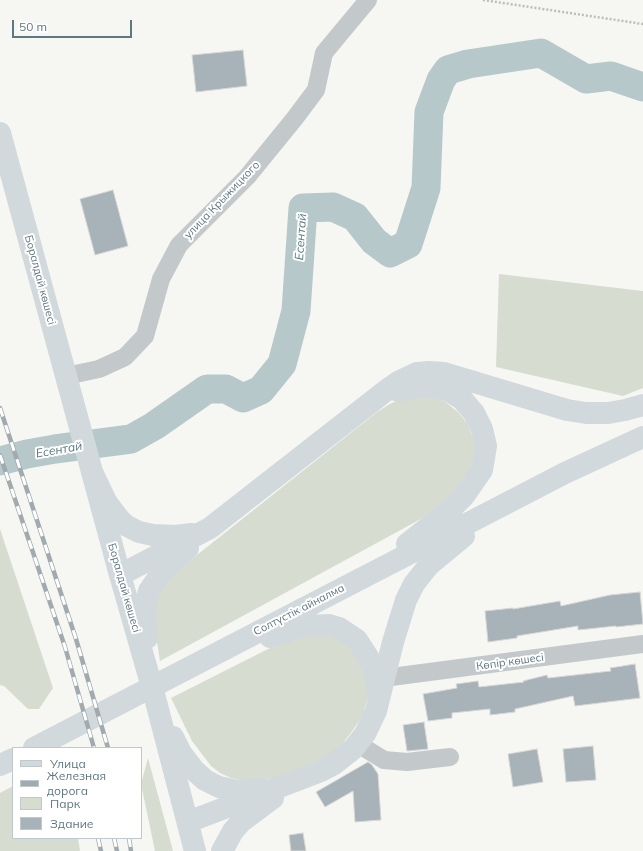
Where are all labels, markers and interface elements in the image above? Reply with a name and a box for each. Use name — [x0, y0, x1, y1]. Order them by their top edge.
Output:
scale bar — [14, 12, 134, 38]
text: 50 m — [19, 19, 47, 34]
street label: улица Крыжицкого — [182, 158, 262, 242]
water label: Есентай — [292, 213, 310, 261]
street label: Боралдай көшесі — [22, 234, 58, 326]
water label: Есентай — [35, 439, 83, 461]
street label: Боралдай көшесі — [105, 542, 143, 634]
street label: Солтүстік айналма — [251, 581, 347, 639]
street label: Көпір көшесі — [475, 651, 545, 673]
legend — [12, 747, 142, 839]
text: Улица — [50, 756, 86, 771]
text: Железная дорога — [47, 768, 106, 798]
text: Парк — [50, 796, 80, 811]
text: Здание — [50, 816, 93, 831]

